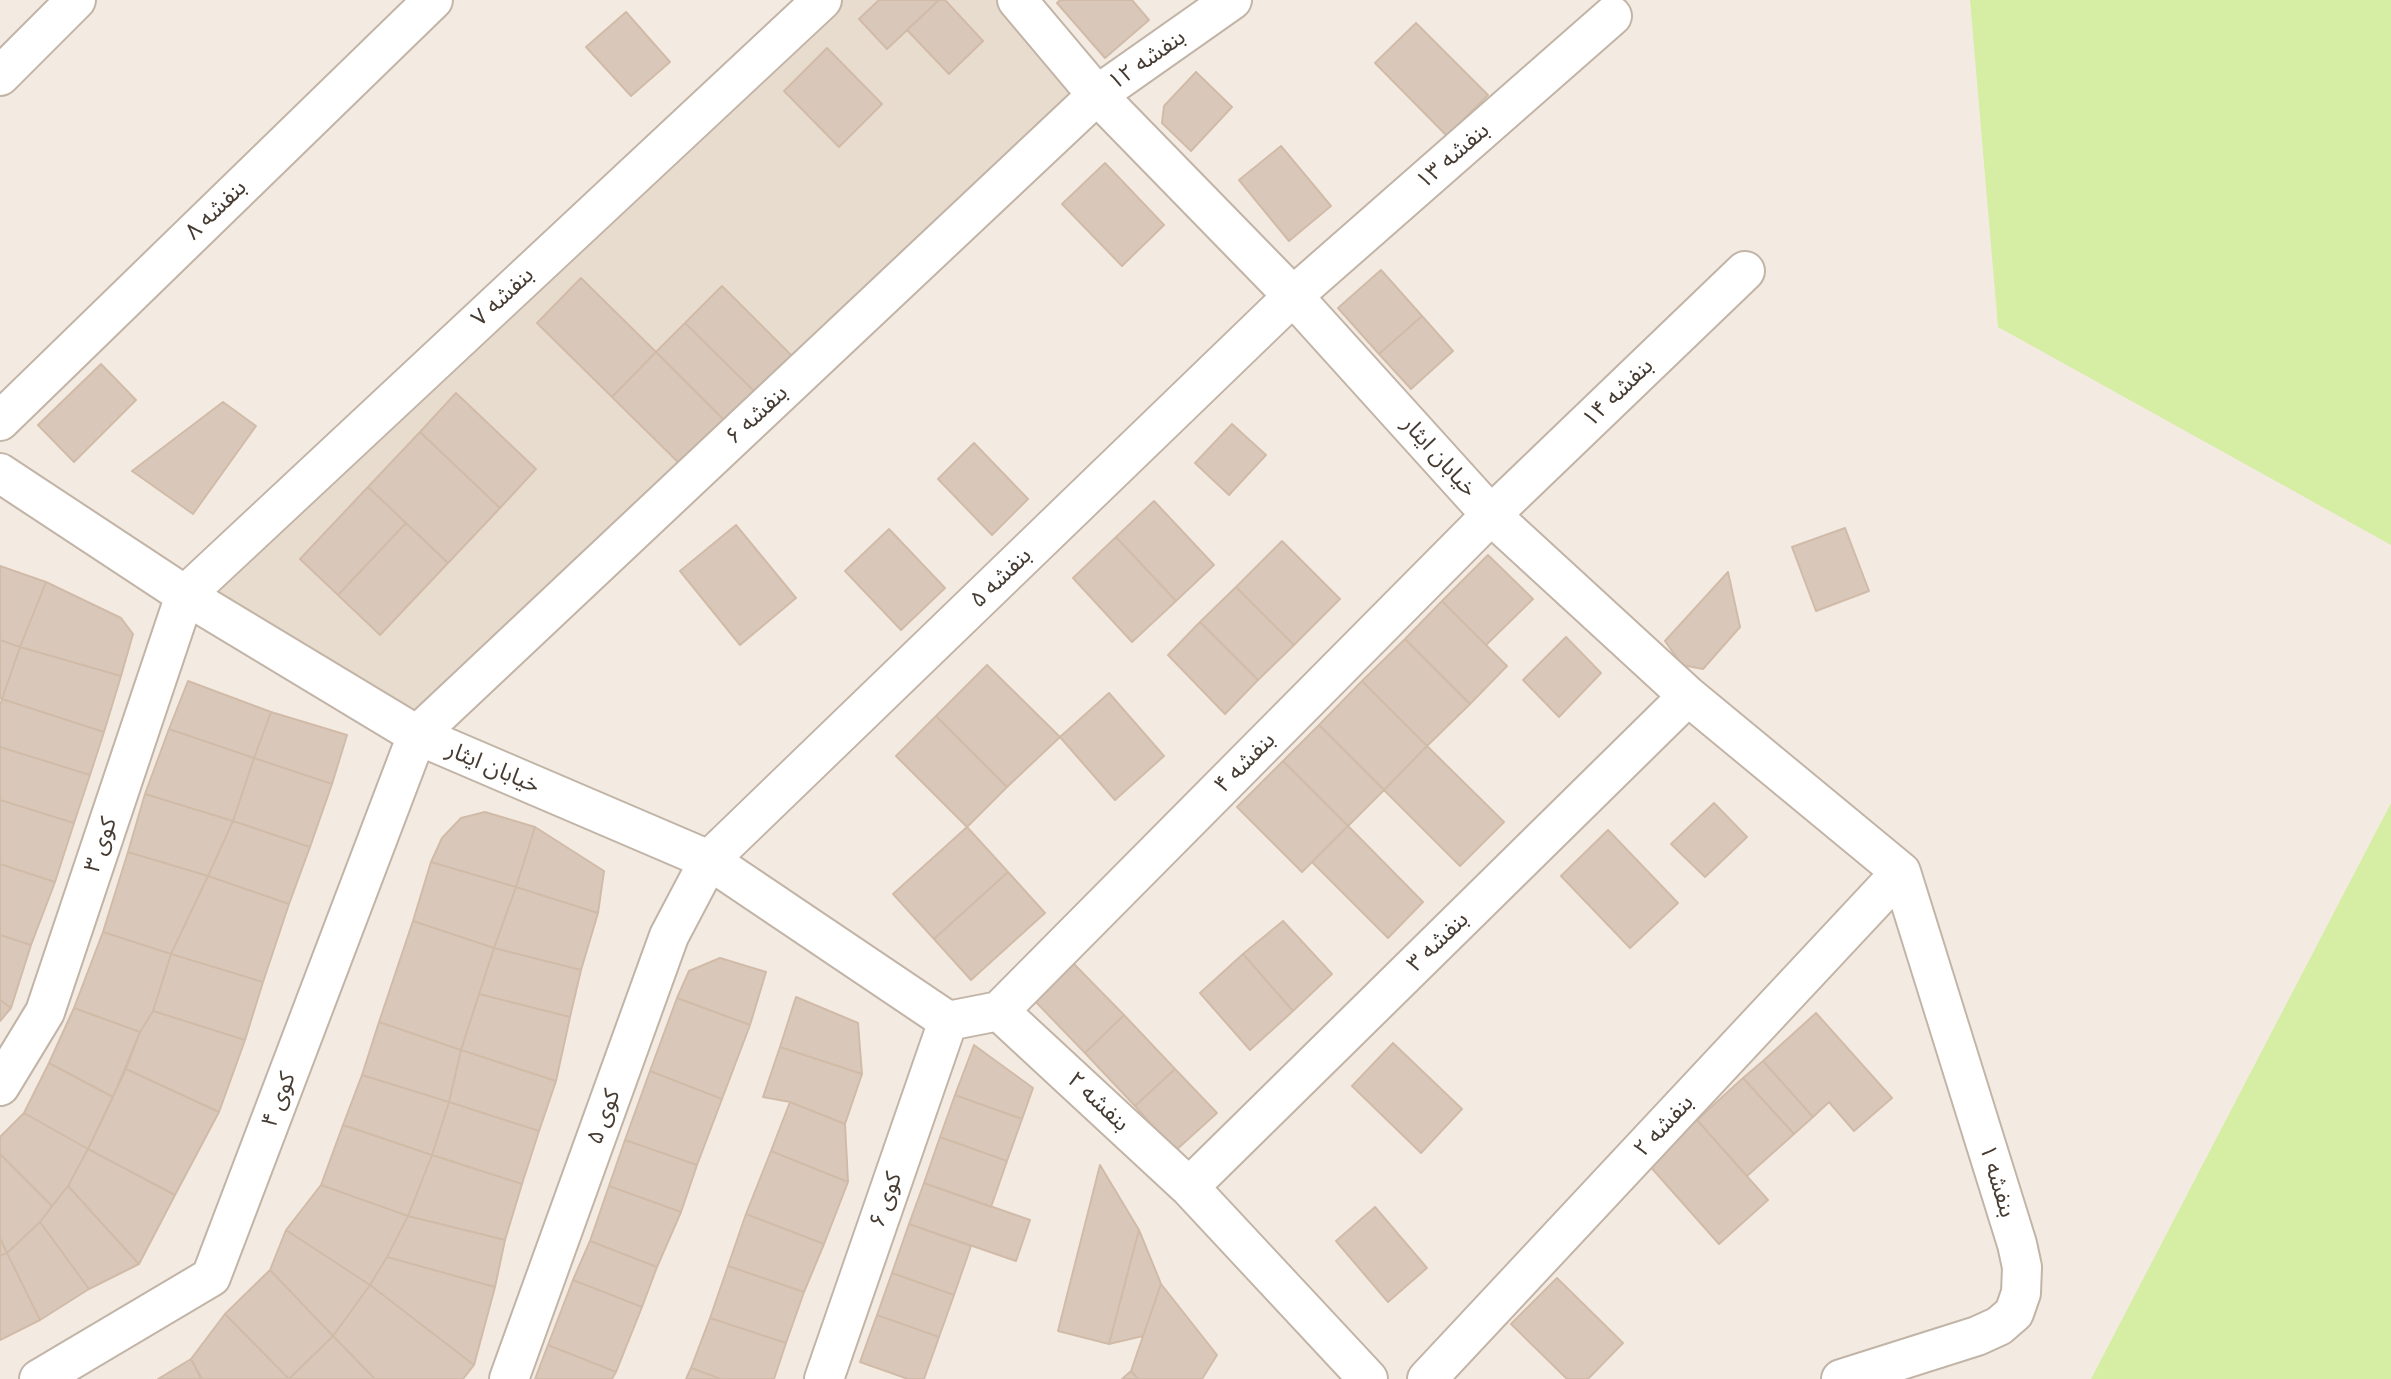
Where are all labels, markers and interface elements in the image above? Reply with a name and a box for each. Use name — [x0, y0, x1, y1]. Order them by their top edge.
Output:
street label: بنفشه ۱۲ — [1103, 23, 1191, 97]
street label: بنفشه ۱۳ — [1411, 117, 1495, 195]
street label: بنفشه ۸ — [180, 174, 252, 246]
street label: بنفشه ۷ — [466, 261, 540, 333]
street label: بنفشه ۱۴ — [1577, 353, 1659, 433]
street label: بنفشه ۶ — [720, 379, 794, 451]
street label: خیابان ایثار — [1396, 411, 1482, 503]
street label: بنفشه ۵ — [965, 542, 1037, 614]
street label: بنفشه ۴ — [1209, 727, 1281, 799]
street label: خیابان ایثار — [442, 736, 544, 800]
street label: کوی ۳ — [79, 814, 123, 876]
street label: بنفشه ۳ — [1402, 906, 1474, 978]
street label: بنفشه ۲ — [1061, 1066, 1135, 1138]
street label: کوی ۴ — [256, 1069, 302, 1131]
street label: کوی ۵ — [581, 1086, 627, 1148]
street label: بنفشه ۲ — [1628, 1089, 1700, 1163]
street label: بنفشه ۱ — [1973, 1141, 2021, 1221]
street label: کوی ۶ — [864, 1169, 908, 1231]

